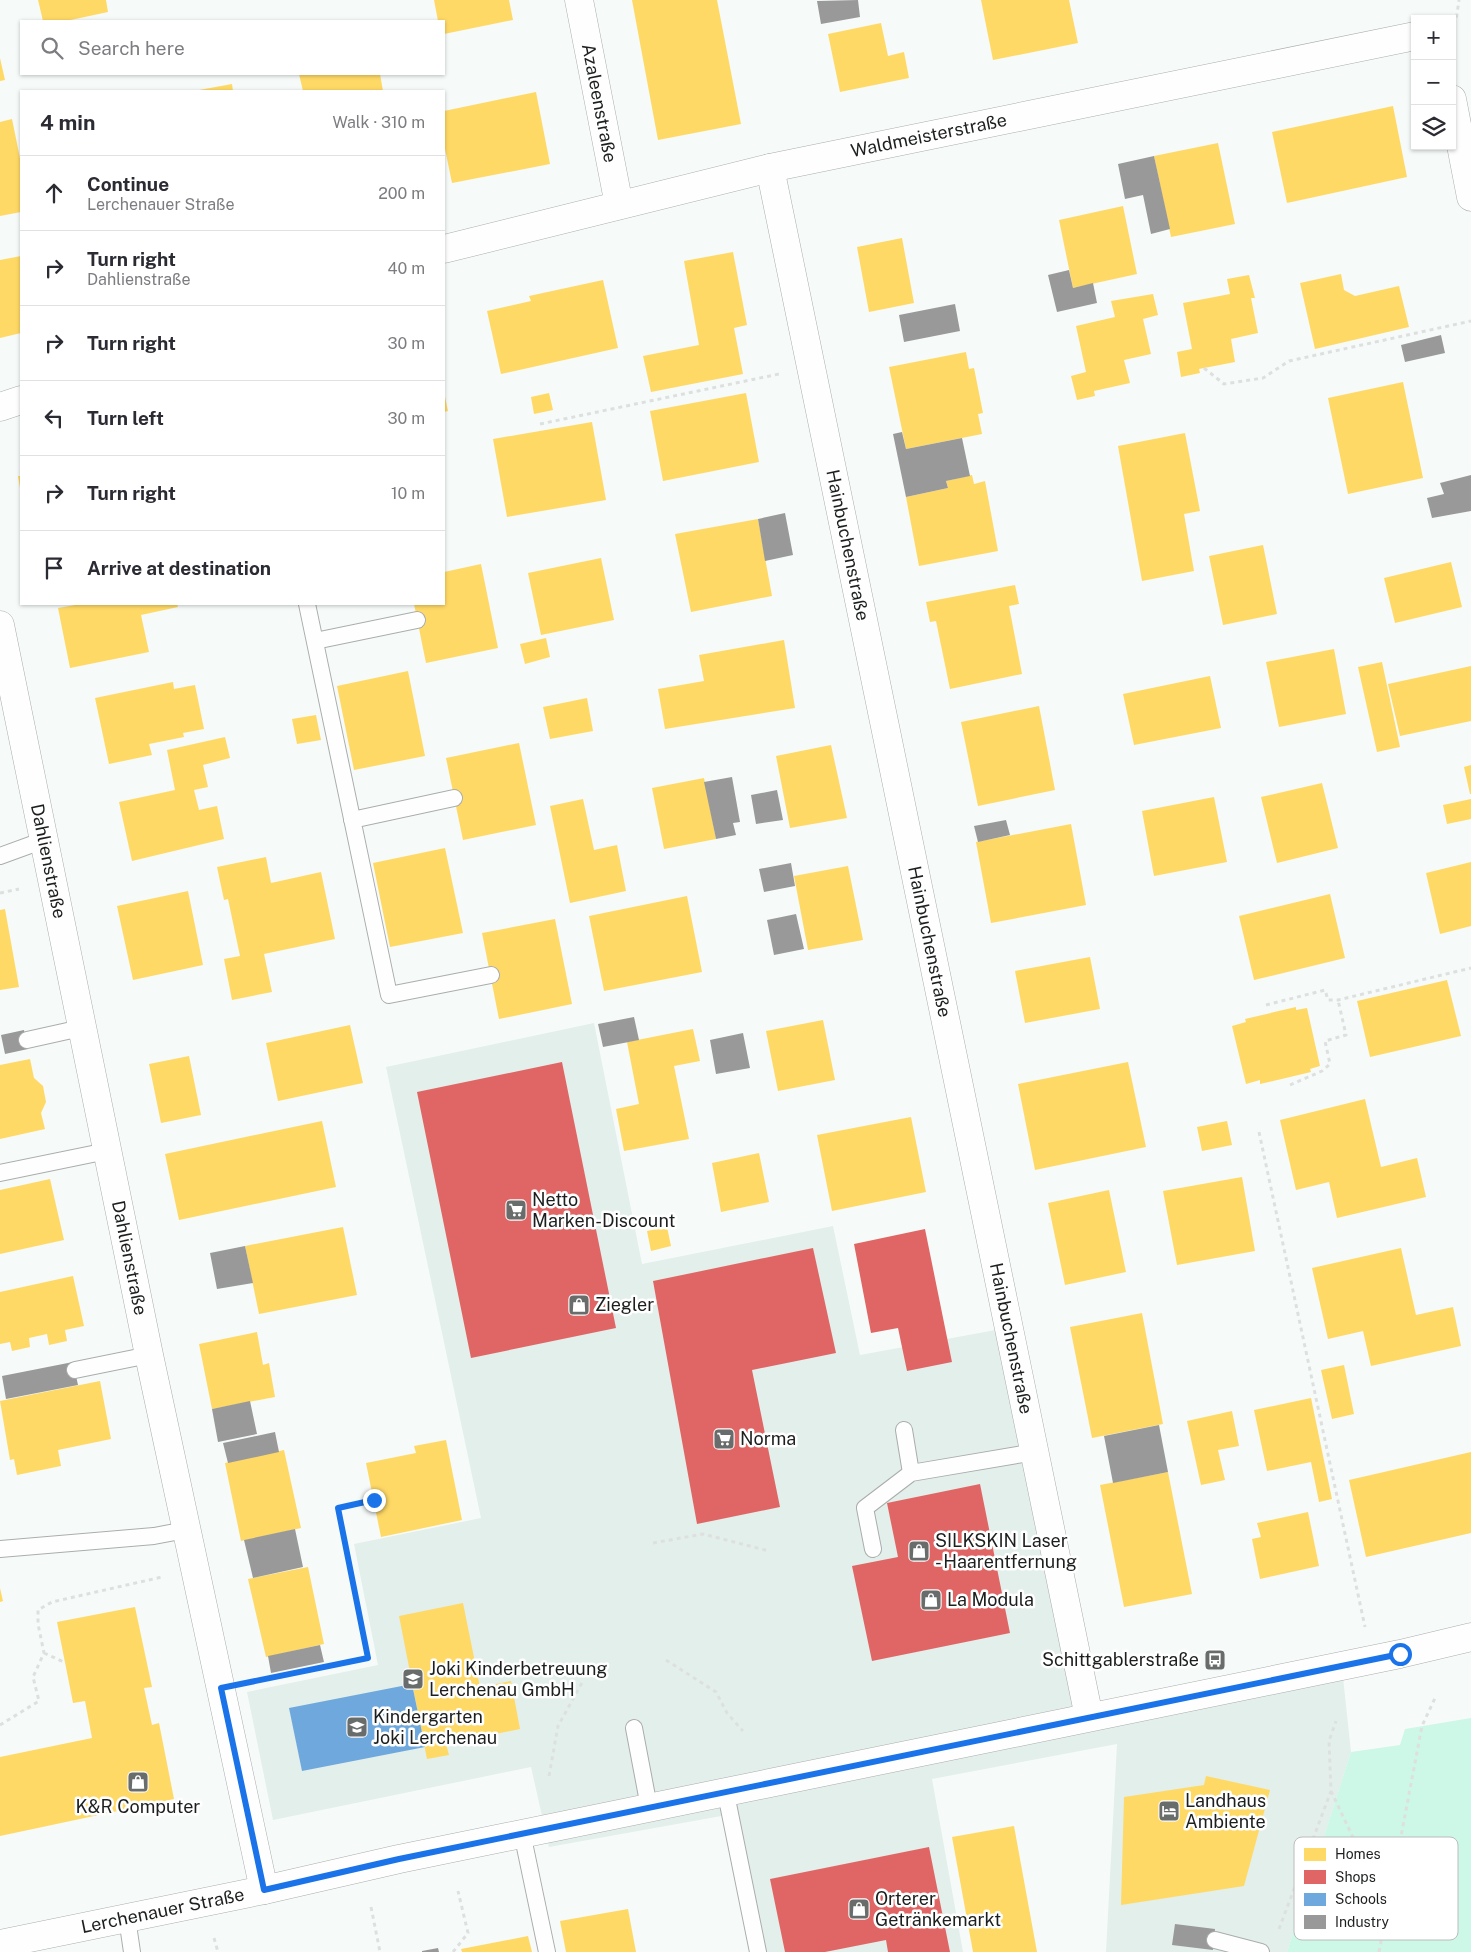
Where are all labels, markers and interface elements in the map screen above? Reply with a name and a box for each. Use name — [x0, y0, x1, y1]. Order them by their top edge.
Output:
map controls — [1411, 15, 1456, 150]
button: + — [1411, 15, 1456, 60]
search box — [20, 20, 445, 75]
icon: search — [38, 34, 66, 62]
text: Search here — [78, 37, 185, 59]
street label: Azaleenstraße — [578, 42, 621, 164]
button: − — [1411, 60, 1456, 105]
button: layers — [1411, 105, 1456, 150]
street label: Waldmeisterstraße — [849, 109, 1009, 161]
text: 4 min — [40, 110, 95, 135]
text: Walk · 310 m — [332, 113, 425, 132]
text: Continue — [87, 173, 169, 195]
icon: ahead — [40, 179, 68, 207]
text: 200 m — [378, 184, 425, 203]
text: Lerchenauer Straße — [87, 195, 234, 214]
text: Turn right — [87, 248, 176, 270]
icon: right — [40, 254, 68, 282]
text: 40 m — [387, 259, 425, 278]
text: Dahlienstraße — [87, 270, 191, 289]
icon: right — [40, 329, 68, 357]
text: Turn right — [87, 332, 176, 354]
text: 30 m — [388, 334, 425, 353]
icon: left — [40, 404, 68, 432]
text: Turn left — [87, 407, 164, 429]
text: 30 m — [388, 409, 425, 428]
street label: Hainbuchenstraße — [822, 468, 874, 622]
icon: right — [40, 479, 68, 507]
text: Turn right — [87, 482, 176, 504]
text: 10 m — [391, 484, 425, 503]
icon: arrive — [40, 554, 68, 582]
text: Arrive at destination — [87, 557, 271, 579]
street label: Dahlienstraße — [27, 802, 71, 920]
street label: Hainbuchenstraße — [904, 864, 956, 1019]
place label: Netto Marken-Discount — [532, 1189, 675, 1231]
supermarket icon: Netto Marken-Discount — [504, 1198, 528, 1222]
street label: Dahlienstraße — [108, 1199, 152, 1317]
street label: Hainbuchenstraße — [986, 1261, 1037, 1416]
shop icon: Ziegler — [567, 1293, 591, 1317]
place label: Ziegler — [595, 1294, 654, 1315]
supermarket icon: Norma — [712, 1427, 736, 1451]
place label: Norma — [740, 1428, 796, 1449]
route end — [363, 1489, 386, 1512]
place label: SILKSKIN Laser - Haarentfernung — [935, 1530, 1077, 1572]
shop icon: SILKSKIN Laser - Haarentfernung — [907, 1539, 931, 1563]
shop icon: La Modula — [919, 1588, 943, 1612]
place label: La Modula — [947, 1589, 1034, 1610]
route start — [1389, 1643, 1412, 1666]
bus stop icon: Schittgablerstraße — [1203, 1648, 1227, 1672]
place label: Schittgablerstraße — [1042, 1649, 1199, 1670]
place label: Joki Kinderbetreuung Lerchenau GmbH — [429, 1658, 608, 1700]
school or university icon: Joki Kinderbetreuung Lerchenau GmbH — [401, 1667, 425, 1691]
place label: Kindergarten Joki Lerchenau — [373, 1706, 497, 1748]
school or university icon: Kindergarten Joki Lerchenau — [345, 1715, 369, 1739]
shop icon: K&R Computer — [126, 1770, 150, 1794]
place label: Landhaus Ambiente — [1185, 1790, 1266, 1832]
place label: K&R Computer — [76, 1796, 200, 1817]
hotel icon: Landhaus Ambiente — [1157, 1799, 1181, 1823]
legend — [1294, 1837, 1458, 1940]
text: Homes — [1335, 1846, 1381, 1862]
text: Shops — [1335, 1869, 1376, 1885]
street label: Lerchenauer Straße — [79, 1883, 246, 1937]
place label: Orterer Getränkemarkt — [875, 1888, 1001, 1930]
text: Schools — [1335, 1891, 1387, 1907]
shop icon: Orterer Getränkemarkt — [847, 1897, 871, 1921]
text: Industry — [1335, 1914, 1390, 1930]

